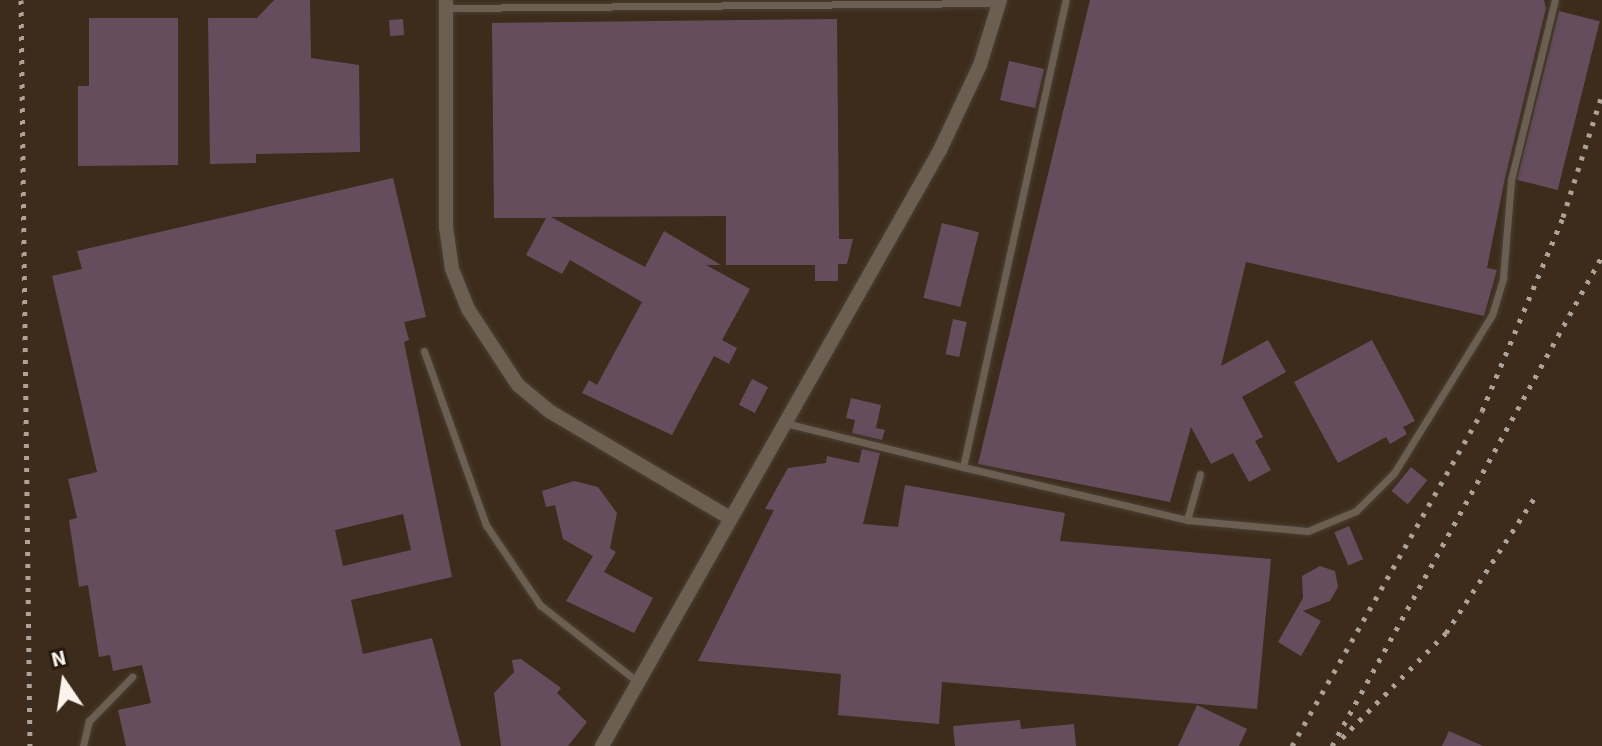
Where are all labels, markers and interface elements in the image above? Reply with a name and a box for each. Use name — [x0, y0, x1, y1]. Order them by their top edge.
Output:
text: N — [48, 641, 69, 676]
north arrow — [24, 642, 104, 722]

